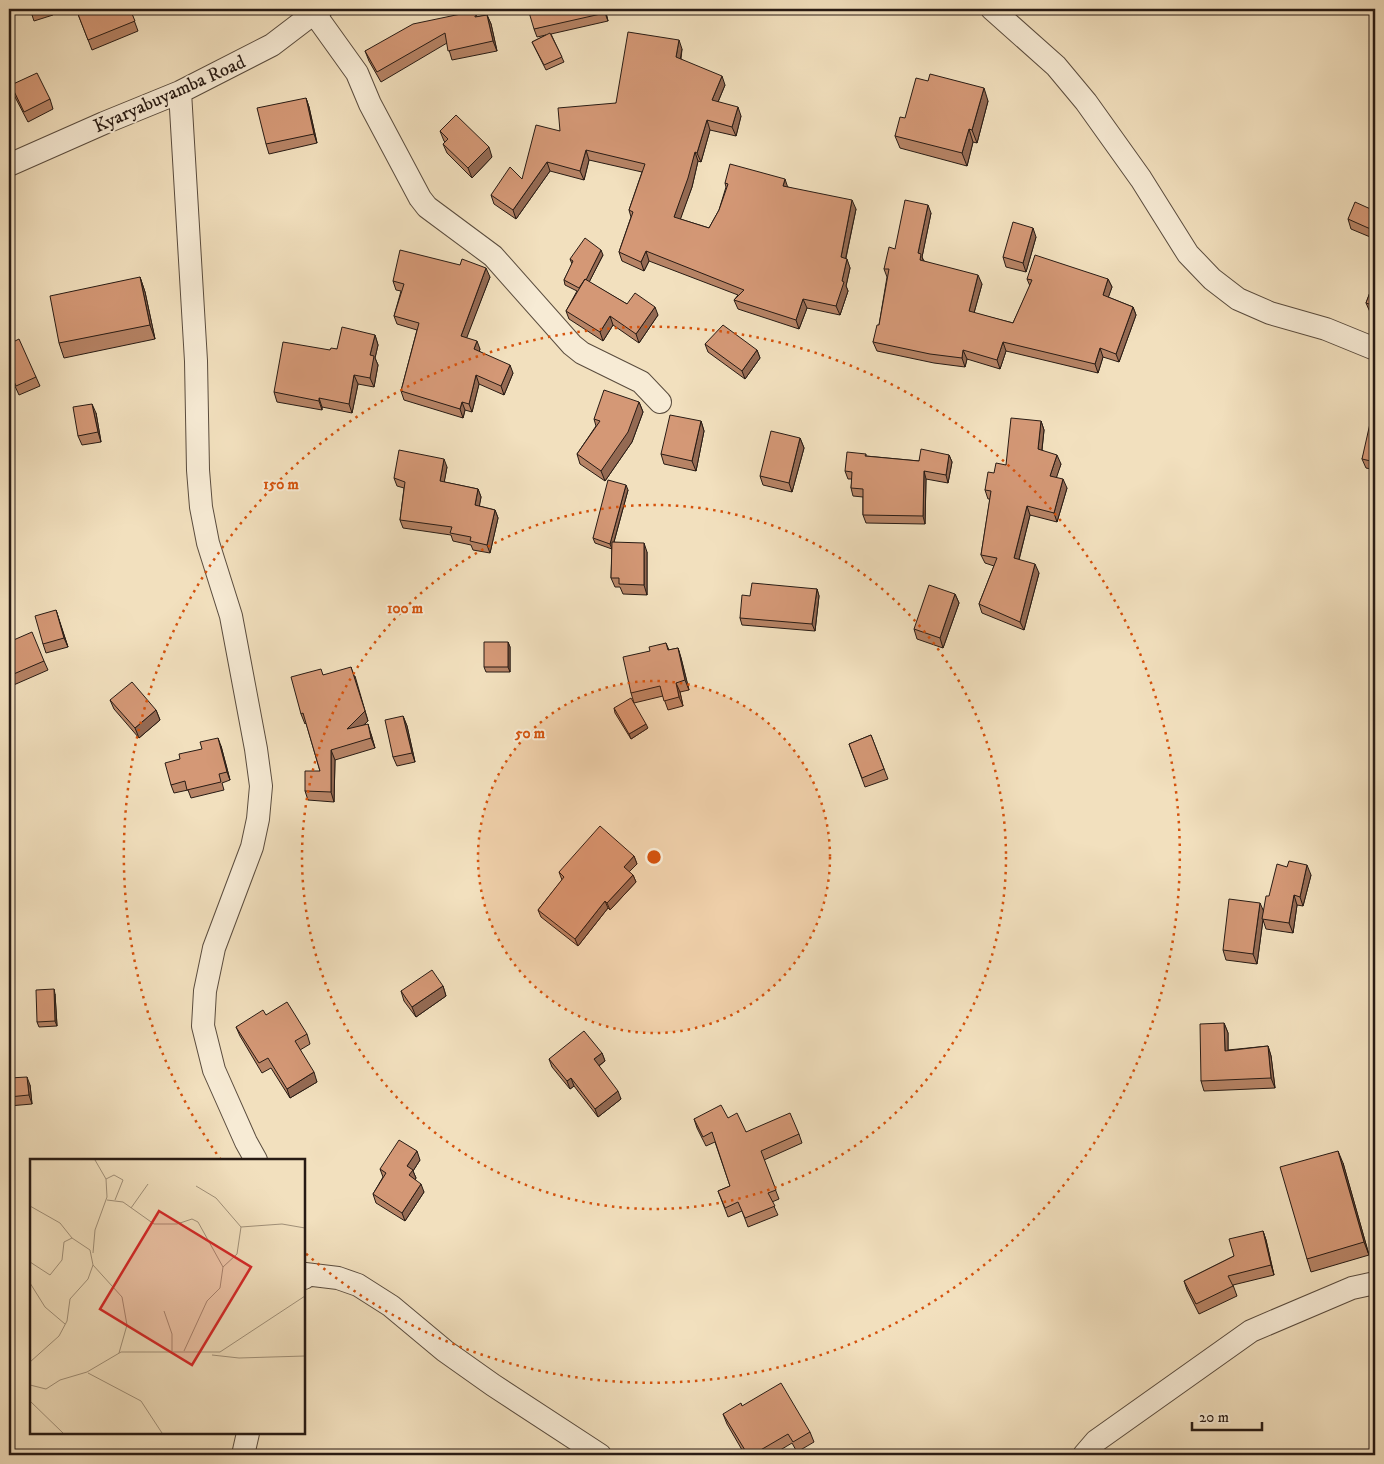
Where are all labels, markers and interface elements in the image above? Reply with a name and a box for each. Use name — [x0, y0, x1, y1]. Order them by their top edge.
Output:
street label: Kyaryabuyamba Road — [90, 50, 249, 138]
text: 150 m — [263, 475, 299, 494]
text: 100 m — [387, 599, 424, 618]
text: 50 m — [514, 724, 546, 743]
centre of rings — [645, 848, 663, 866]
inset map — [30, 1159, 305, 1434]
scale bar — [1192, 1399, 1262, 1431]
text: 20 m — [1199, 1408, 1229, 1427]

